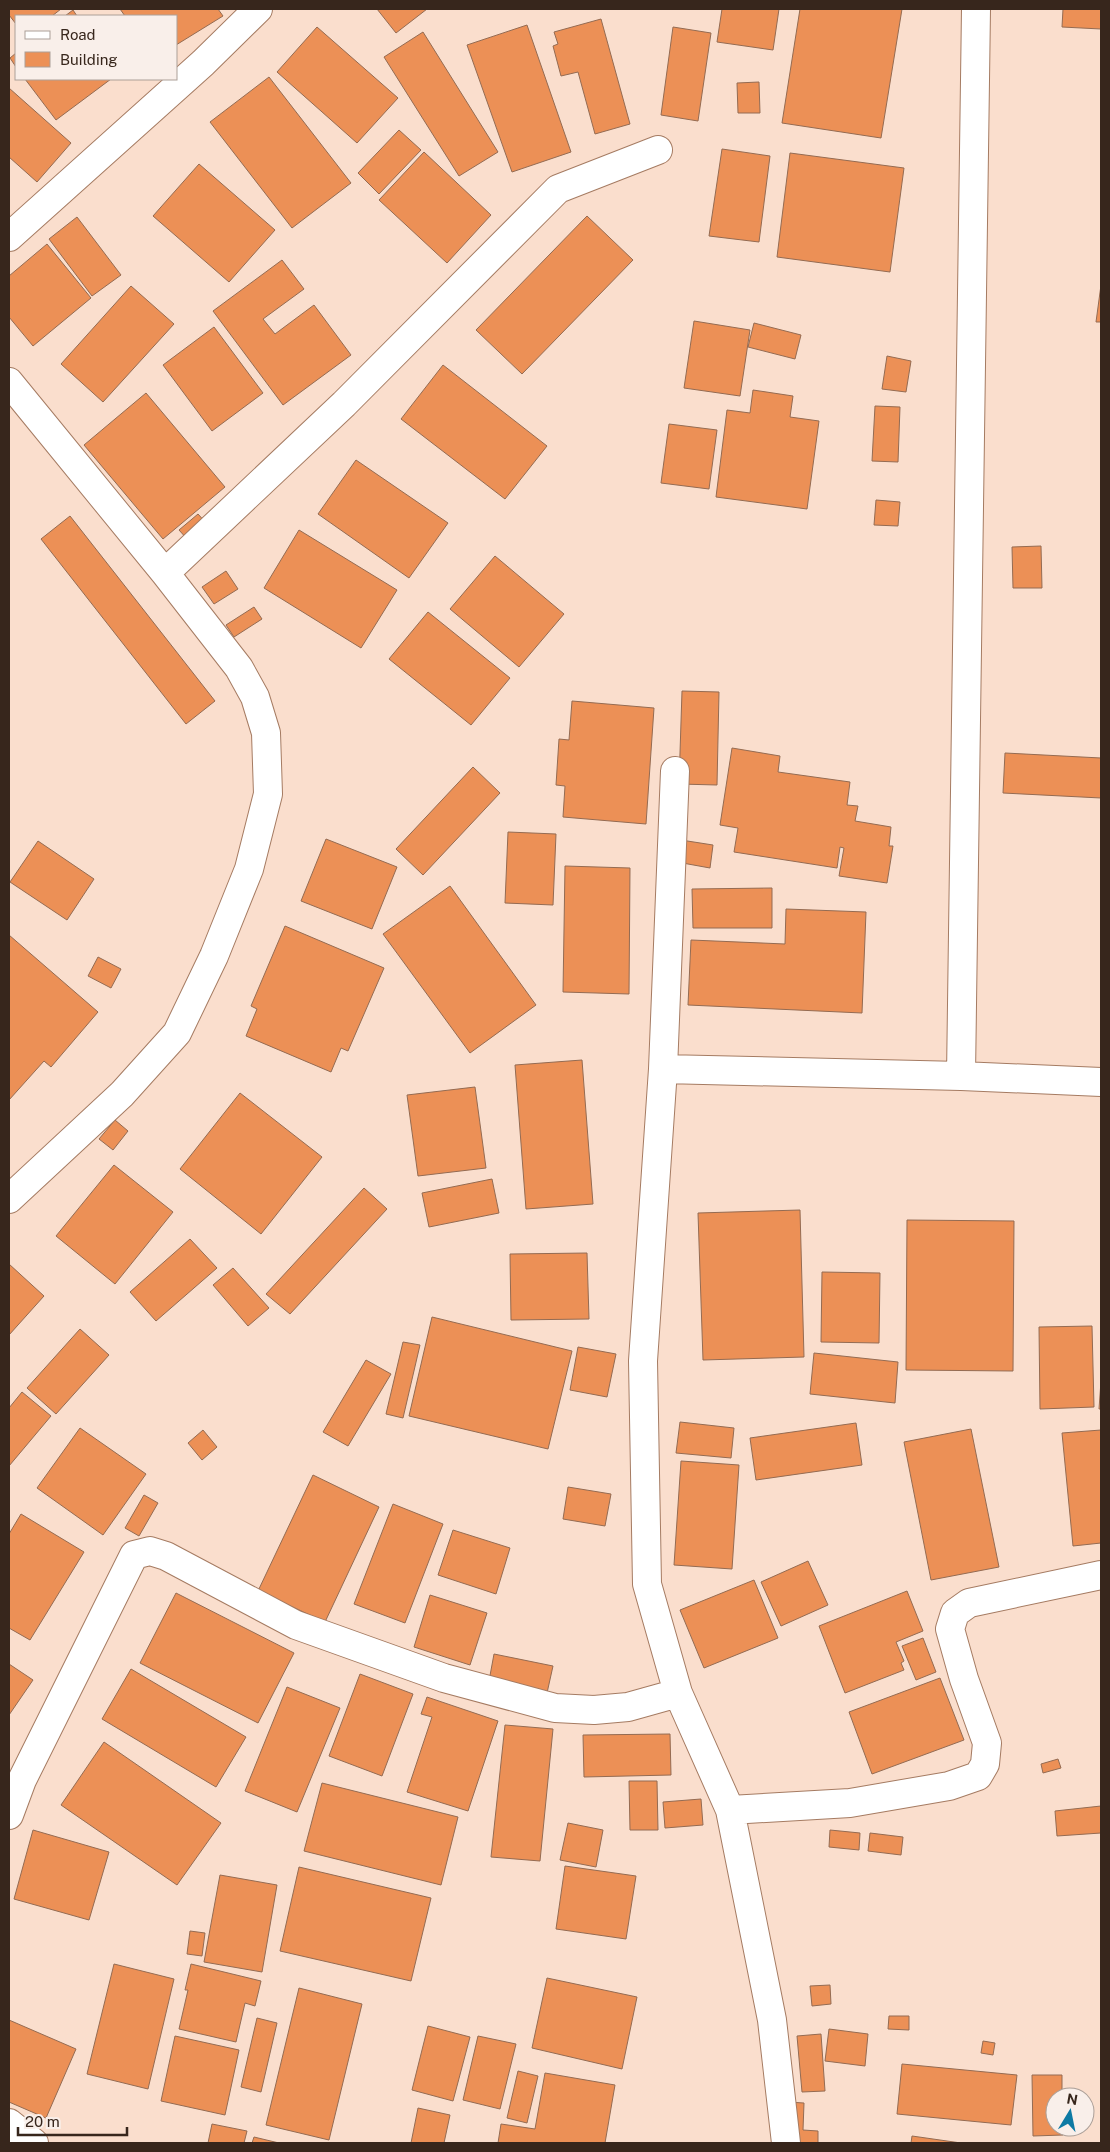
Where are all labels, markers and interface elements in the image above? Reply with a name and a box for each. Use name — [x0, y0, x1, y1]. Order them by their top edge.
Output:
legend — [15, 15, 178, 80]
text: Road — [60, 26, 96, 43]
text: Building — [60, 51, 118, 68]
north arrow — [1045, 2087, 1095, 2137]
text: N — [1065, 2090, 1079, 2108]
scale bar — [18, 2104, 126, 2136]
text: 20 m — [25, 2113, 60, 2130]

